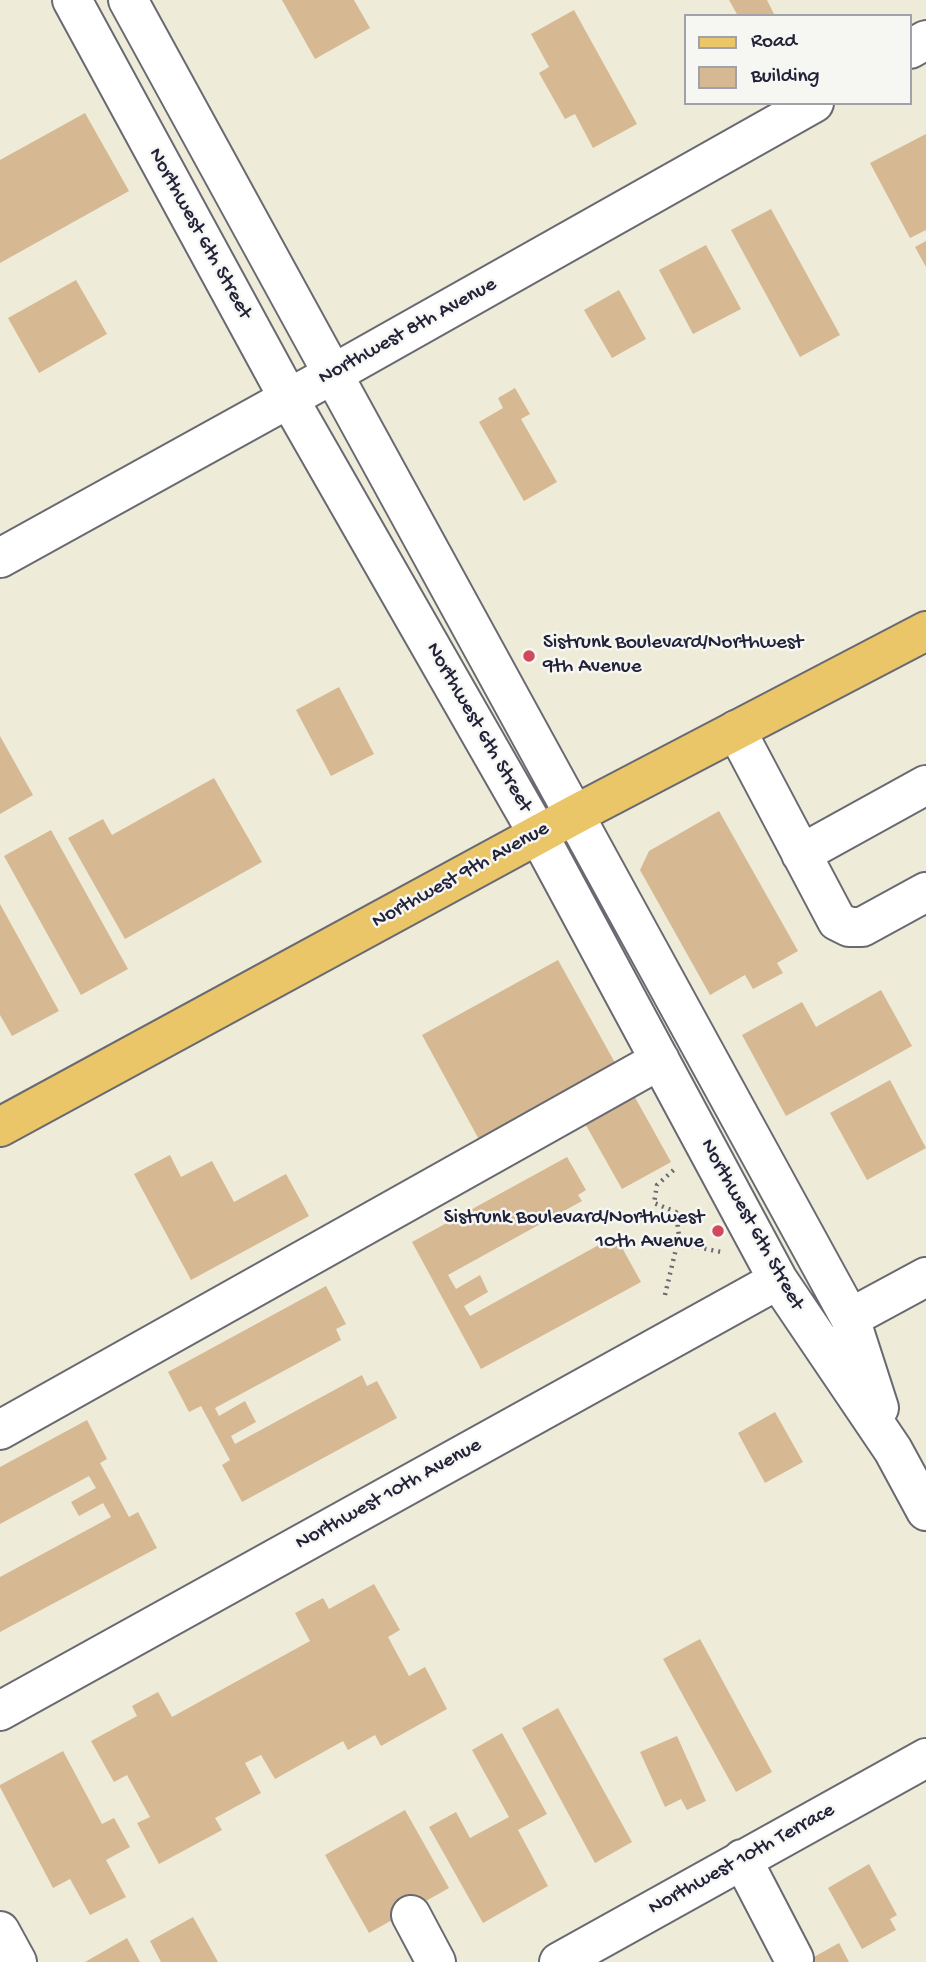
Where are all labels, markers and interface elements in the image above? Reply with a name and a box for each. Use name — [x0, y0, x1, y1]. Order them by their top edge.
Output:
legend — [684, 14, 912, 105]
text: Road — [751, 30, 797, 55]
text: Building — [751, 65, 820, 90]
street label: Northwest 6th Street — [141, 144, 257, 324]
street label: Northwest 8th Avenue — [315, 273, 501, 391]
place label: Sistrunk Boulevard/Northwest 9th Avenue — [543, 631, 803, 681]
street label: Northwest 6th Street — [419, 639, 537, 817]
marker: Sistrunk Boulevard/Northwest 9th Avenue — [521, 648, 537, 664]
street label: Northwest 9th Avenue — [368, 817, 554, 935]
street label: Northwest 6th Street — [693, 1135, 809, 1315]
place label: Sistrunk Boulevard/Northwest 10th Avenue — [444, 1206, 704, 1256]
marker: Sistrunk Boulevard/Northwest 10th Avenue — [710, 1223, 726, 1239]
street label: Northwest 10th Avenue — [292, 1433, 486, 1557]
street label: Northwest 10th Terrace — [645, 1798, 839, 1922]

